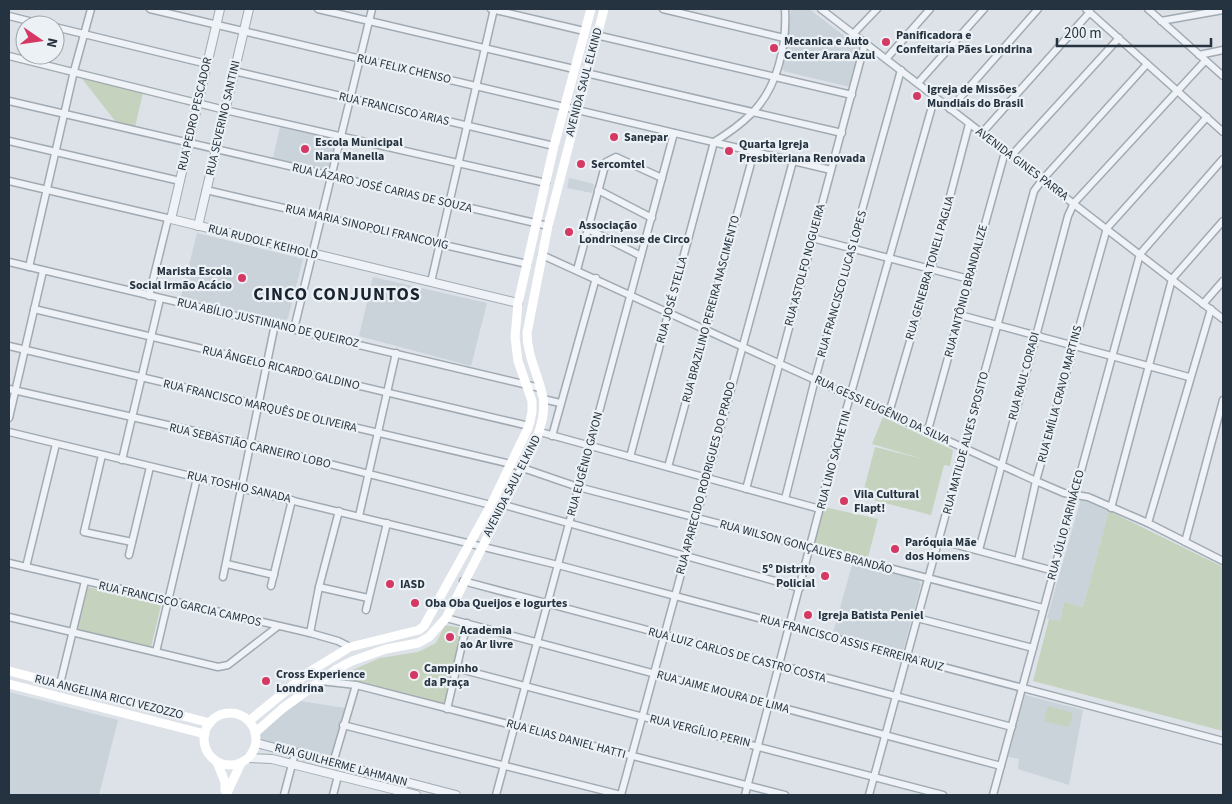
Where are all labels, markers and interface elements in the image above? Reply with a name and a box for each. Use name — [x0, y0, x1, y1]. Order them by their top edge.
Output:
north arrow — [15, 15, 65, 65]
scale bar — [1057, 15, 1211, 47]
text: 200 m — [1064, 23, 1102, 44]
street label: AVENIDA SAUL ELKIND — [561, 26, 607, 138]
place label: Panificadora e Confeitaria Pães Londrina — [896, 27, 1032, 58]
place label: Mecanica e Auto Center Arara Azul — [784, 33, 876, 64]
text: N — [41, 36, 62, 49]
marker: Panificadora e Confeitaria Pães Londrina — [880, 36, 892, 48]
marker: Mecanica e Auto Center Arara Azul — [768, 42, 780, 54]
street label: RUA FELIX CHENSO — [355, 50, 453, 88]
street label: RUA PEDRO PESCADOR — [174, 55, 216, 172]
street label: RUA SEVERINO SANTINI — [201, 59, 245, 177]
place label: Igreja de Missões Mundiais do Brasil — [927, 81, 1024, 112]
street label: RUA FRANCISCO ARIAS — [337, 88, 451, 130]
marker: Igreja de Missões Mundiais do Brasil — [911, 90, 923, 102]
street label: AVENIDA GINES PARRA — [972, 123, 1072, 205]
place label: Sanepar — [624, 129, 668, 146]
marker: Sanepar — [608, 131, 620, 143]
place label: Escola Municipal Nara Manella — [315, 134, 403, 165]
place label: Quarta Igreja Presbiteriana Renovada — [739, 136, 866, 167]
marker: Escola Municipal Nara Manella — [299, 143, 311, 155]
marker: Quarta Igreja Presbiteriana Renovada — [723, 145, 735, 157]
place label: Sercomtel — [591, 156, 645, 173]
marker: Sercomtel — [575, 158, 587, 170]
street label: RUA LÁZARO JOSÉ CARIAS DE SOUZA — [290, 159, 474, 217]
street label: RUA GENEBRA TONELI PAGLIA — [901, 194, 959, 342]
street label: RUA MARIA SINOPOLI FRANCOVIG — [284, 200, 450, 254]
street label: RUA ASTOLFO NOGUEIRA — [781, 202, 830, 328]
street label: RUA FRANCISCO LUCAS LOPES — [813, 209, 871, 359]
street label: RUA BRAZILINO PEREIRA NASCIMENTO — [678, 214, 744, 404]
place label: Associação Londrinense de Circo — [578, 217, 690, 248]
street label: RUA RUDOLF KEIHOLD — [206, 220, 320, 264]
street label: RUA ANTÔNIO BRANDALIZE — [940, 223, 992, 359]
marker: Associação Londrinense de Circo — [563, 226, 575, 238]
street label: RUA JOSÉ STELLA — [652, 254, 692, 345]
place label: Marista Escola Social Irmão Acácio — [129, 263, 232, 294]
marker: Marista Escola Social Irmão Acácio — [236, 272, 248, 284]
district label: CINCO CONJUNTOS — [253, 282, 421, 307]
street label: RUA ABÍLIO JUSTINIANO DE QUEIROZ — [175, 294, 361, 352]
street label: RUA EMÍLIA CRAVO MARTINS — [1033, 323, 1087, 465]
street label: RUA RAUL CORADI — [1004, 330, 1044, 422]
street label: RUA ÂNGELO RICARDO GALDINO — [201, 342, 361, 394]
street label: RUA MATILDE ALVES SPOSITO — [939, 370, 993, 516]
street label: RUA GESSI EUGÊNIO DA SILVA — [812, 371, 953, 449]
street label: RUA FRANCISCO MARQUÊS DE OLIVEIRA — [161, 375, 359, 437]
street label: RUA APARECIDO RODRIGUES DO PRADO — [672, 380, 740, 576]
street label: RUA LINO SACHETIN — [813, 409, 855, 511]
street label: RUA EUGÊNIO GAYON — [563, 410, 607, 518]
street label: RUA SEBASTIÃO CARNEIRO LOBO — [168, 419, 332, 473]
street label: AVENIDA SAUL ELKIND — [479, 432, 545, 540]
street label: RUA TOSHIO SANADA — [185, 467, 293, 507]
street label: RUA JÚLIO FARINÁCEO — [1043, 468, 1089, 582]
place label: Vila Cultural Flapt! — [853, 486, 919, 517]
marker: Vila Cultural Flapt! — [838, 495, 850, 507]
street label: RUA WILSON GONÇALVES BRANDÃO — [718, 516, 894, 578]
place label: Paróquia Mãe dos Homens — [905, 534, 977, 565]
marker: Paróquia Mãe dos Homens — [889, 543, 901, 555]
place label: 5º Distrito Policial — [762, 561, 816, 592]
marker: 5º Distrito Policial — [819, 570, 831, 582]
place label: IASD — [400, 576, 425, 593]
street label: RUA FRANCISCO GARCIA CAMPOS — [97, 577, 263, 631]
marker: IASD — [384, 578, 396, 590]
place label: Oba Oba Queijos e Iogurtes — [425, 595, 567, 612]
marker: Oba Oba Queijos e Iogurtes — [409, 597, 421, 609]
place label: Igreja Batista Peniel — [818, 607, 924, 624]
marker: Igreja Batista Peniel — [802, 609, 814, 621]
street label: RUA FRANCISCO ASSIS FERREIRA RUIZ — [758, 610, 946, 676]
place label: Academia ao Ar livre — [459, 622, 513, 653]
street label: RUA LUIZ CARLOS DE CASTRO COSTA — [646, 623, 828, 687]
marker: Academia ao Ar livre — [444, 631, 456, 643]
place label: Campinho da Praça — [424, 660, 478, 691]
place label: Cross Experience Londrina — [276, 666, 365, 697]
street label: RUA JAIME MOURA DE LIMA — [655, 666, 792, 718]
marker: Campinho da Praça — [408, 669, 420, 681]
street label: RUA ANGELINA RICCI VEZOZZO — [33, 670, 185, 724]
marker: Cross Experience Londrina — [260, 675, 272, 687]
street label: RUA VERGÍLIO PERIN — [648, 710, 752, 752]
street label: RUA ELIAS DANIEL HATTI — [504, 715, 628, 763]
street label: RUA GUILHERME LAHMANN — [273, 739, 409, 791]

